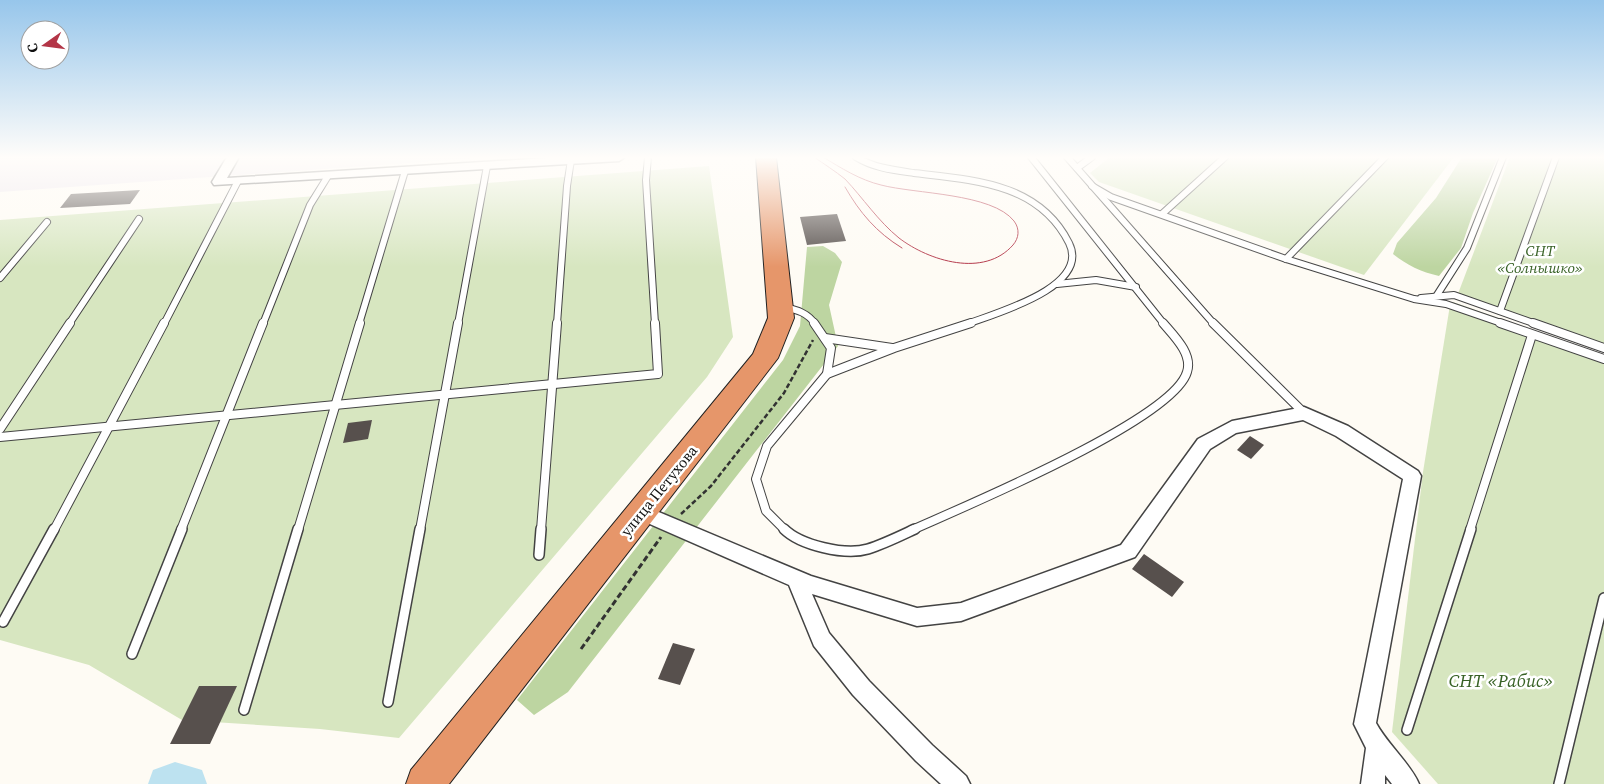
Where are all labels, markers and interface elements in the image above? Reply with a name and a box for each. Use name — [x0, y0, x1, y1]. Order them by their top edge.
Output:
north arrow — [20, 20, 70, 70]
text: С — [22, 41, 43, 55]
park label: СНТ «Солнышко» — [1497, 240, 1583, 278]
street label: улица Петухова — [615, 440, 702, 541]
park label: СНТ «Рабис» — [1449, 668, 1553, 693]

